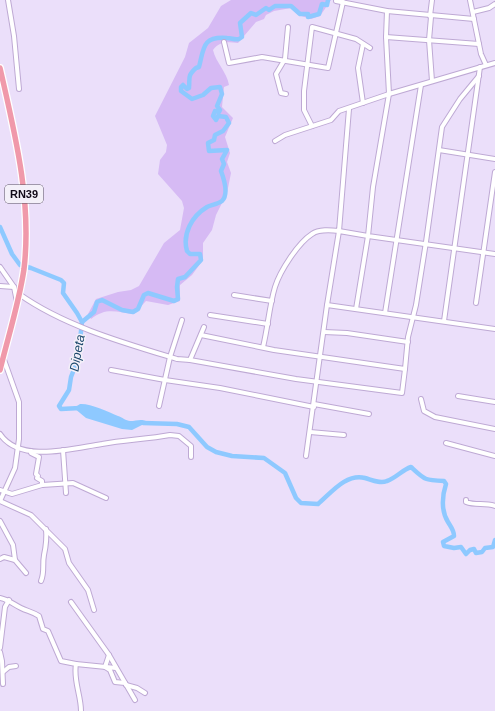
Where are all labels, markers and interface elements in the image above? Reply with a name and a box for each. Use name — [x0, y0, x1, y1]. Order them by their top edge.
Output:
road number: RN39 — [5, 185, 43, 203]
water label: Dipeta — [66, 333, 88, 373]

